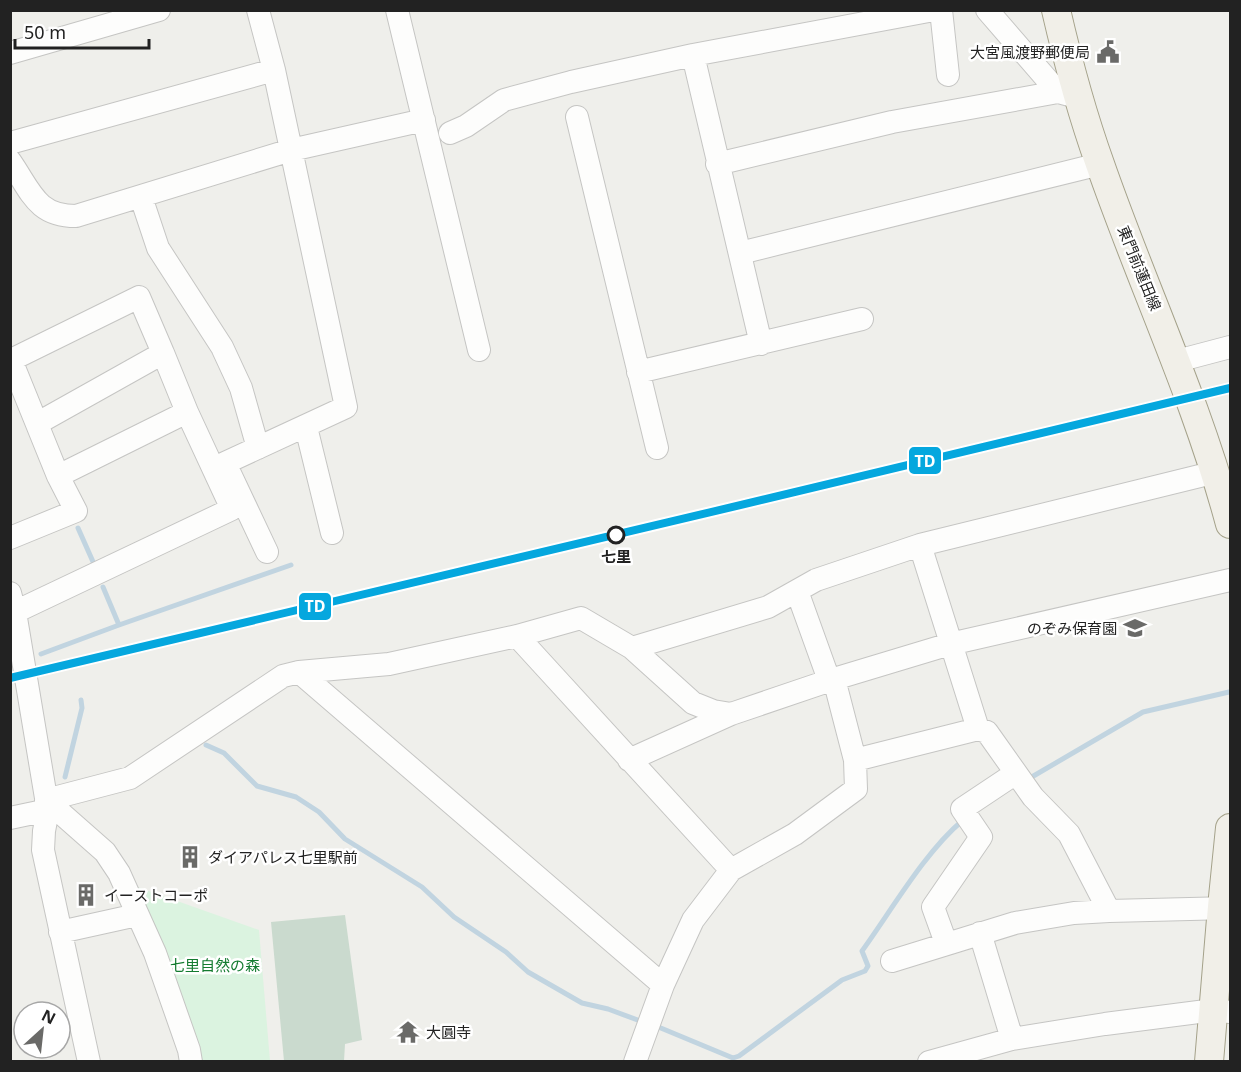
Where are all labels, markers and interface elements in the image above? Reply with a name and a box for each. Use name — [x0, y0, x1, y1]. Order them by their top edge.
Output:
scale bar — [15, 12, 148, 50]
text: 50 m — [24, 20, 66, 44]
public building icon: 大宮風渡野郵便局 — [1095, 39, 1121, 65]
place label: 大宮風渡野郵便局 — [970, 42, 1090, 62]
street label: 東門前蓮田線 — [1114, 223, 1166, 313]
line badge: TD — [908, 446, 942, 475]
text: TD — [915, 450, 935, 472]
marker: 七里 — [607, 526, 625, 544]
place label: 七里 — [601, 546, 631, 566]
line badge: TD — [298, 592, 332, 621]
text: TD — [305, 595, 325, 617]
school or university icon: のぞみ保育園 — [1122, 615, 1148, 641]
place label: のぞみ保育園 — [1027, 618, 1117, 638]
building icon: ダイアパレス七里駅前 — [177, 844, 203, 870]
place label: ダイアパレス七里駅前 — [208, 847, 358, 867]
building icon: イーストコーポ — [73, 882, 99, 908]
place label: イーストコーポ — [104, 885, 208, 905]
park label: 七里自然の森 — [170, 955, 260, 975]
north arrow — [12, 1000, 72, 1060]
text: N — [38, 1004, 60, 1029]
temple icon: 大圓寺 — [395, 1019, 421, 1045]
place label: 大圓寺 — [426, 1022, 471, 1042]

